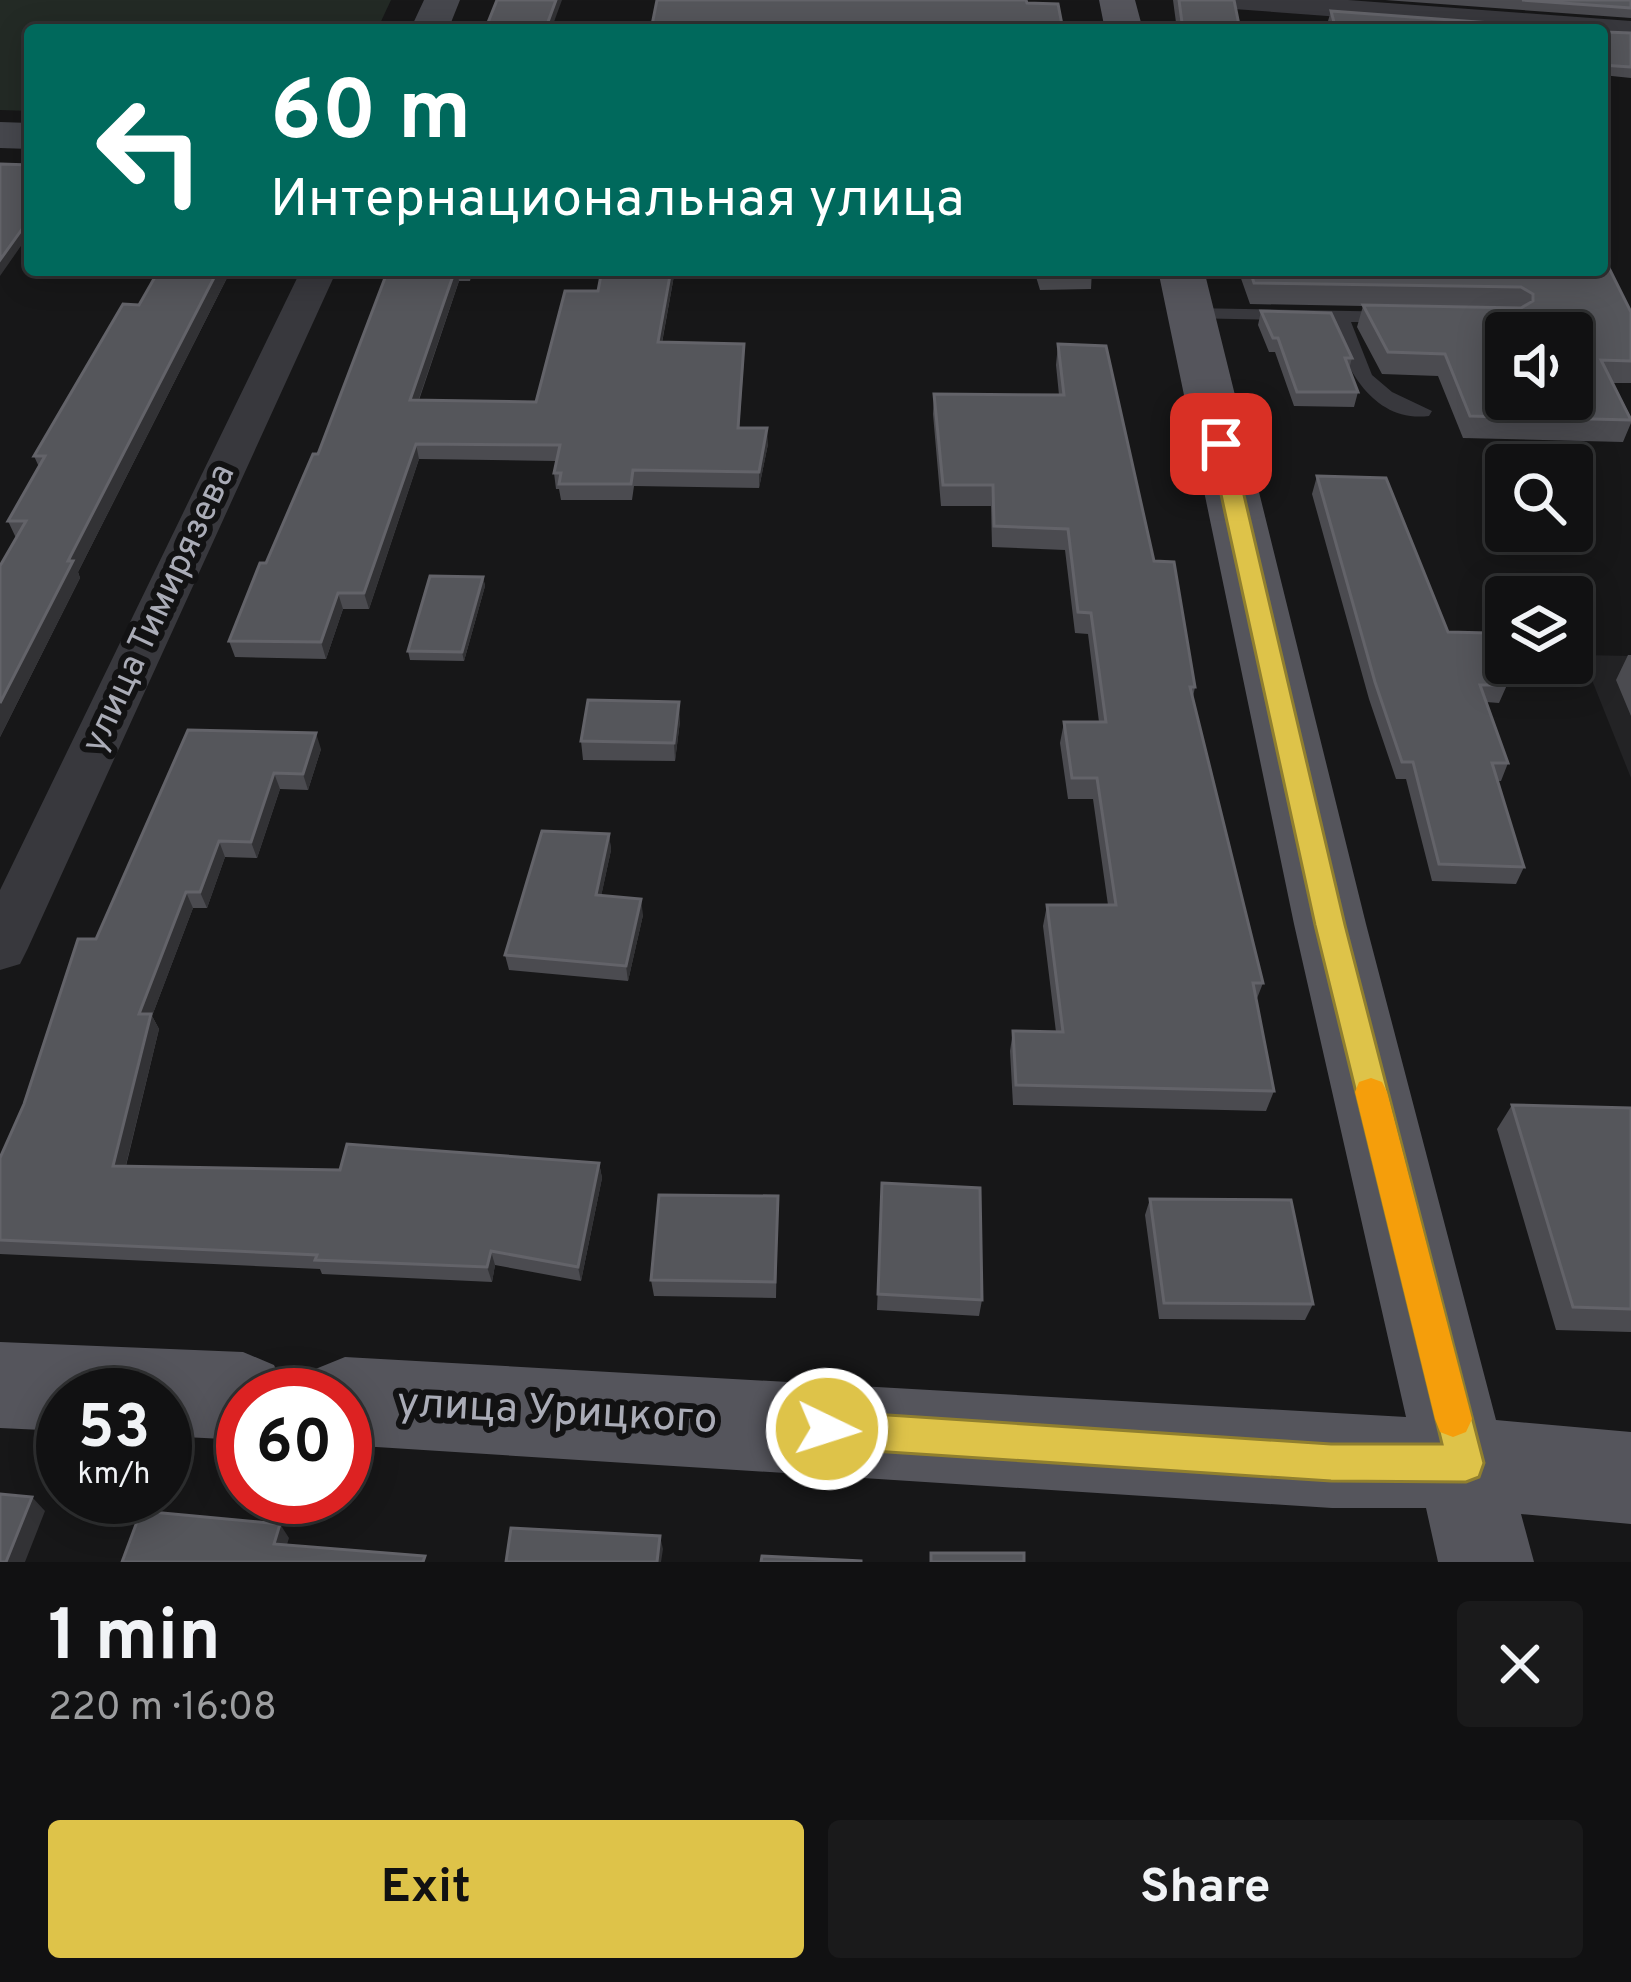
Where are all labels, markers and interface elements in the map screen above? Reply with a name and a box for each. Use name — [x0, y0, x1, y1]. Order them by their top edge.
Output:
text: 60 m — [270, 63, 471, 169]
icon: left — [72, 72, 228, 228]
text: Интернациональная улица — [270, 167, 964, 236]
map controls — [1485, 312, 1593, 684]
button: sound — [1485, 312, 1593, 420]
pin — [1170, 393, 1272, 495]
icon: arrive — [1188, 411, 1254, 477]
button: search — [1485, 444, 1593, 552]
street label: улица Тимирязева — [73, 457, 247, 761]
button: layers — [1485, 576, 1593, 684]
position arrow — [764, 1366, 890, 1492]
speed limit sign: 60 — [216, 1368, 372, 1524]
street label: улица Урицкого — [396, 1378, 718, 1448]
text: 53 — [78, 1393, 150, 1469]
text: km/h — [78, 1457, 150, 1494]
text: 1 min — [48, 1594, 221, 1686]
button: close — [1457, 1601, 1583, 1727]
text: 220 m · 16:08 — [48, 1685, 277, 1734]
button: Exit — [48, 1820, 804, 1958]
button: Share — [828, 1820, 1583, 1958]

